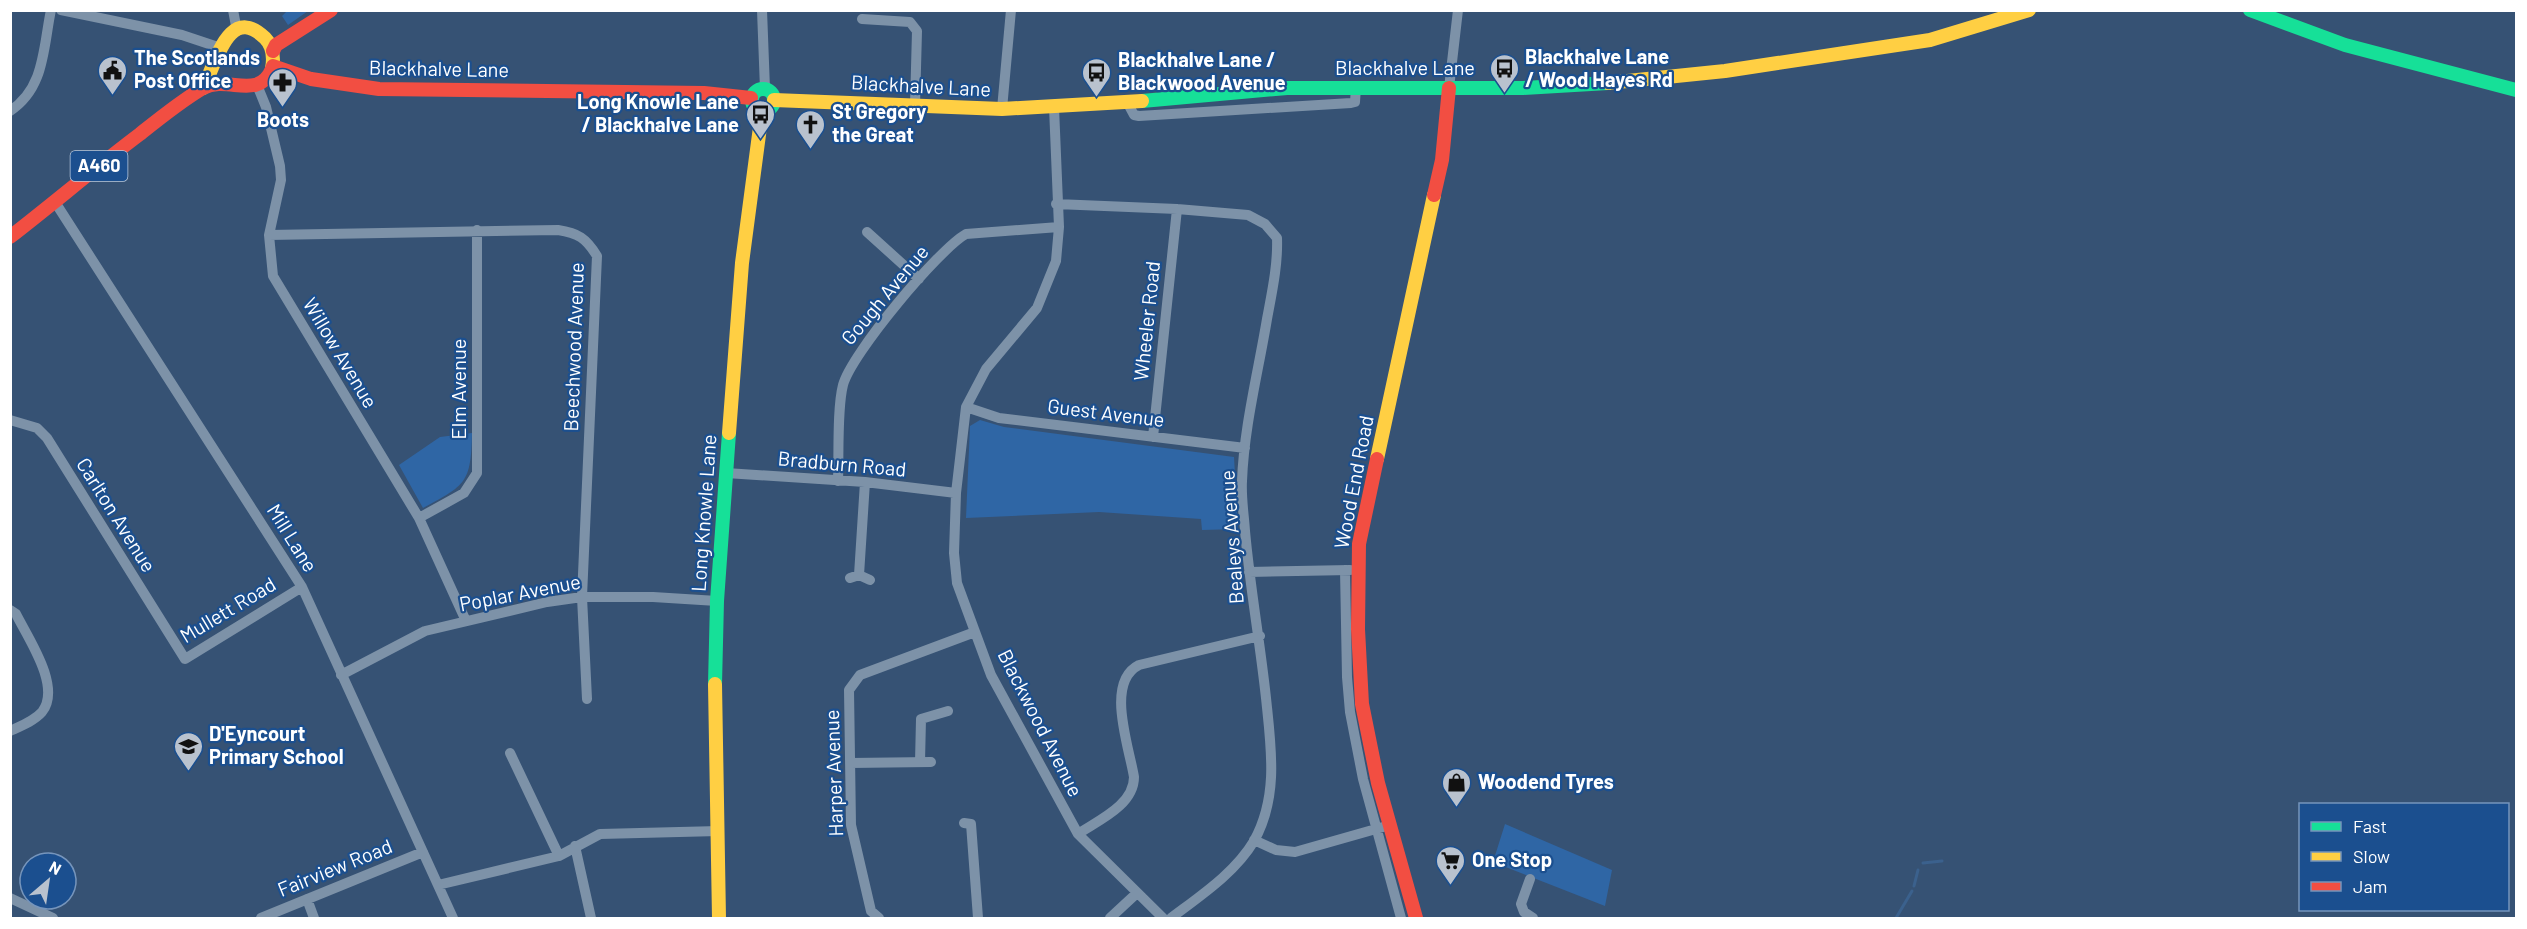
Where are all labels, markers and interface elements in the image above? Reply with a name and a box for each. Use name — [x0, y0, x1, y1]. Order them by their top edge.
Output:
place label: Blackhalve Lane / Wood Hayes Rd — [1525, 44, 1673, 91]
place label: The Scotlands Post Office — [134, 45, 260, 92]
place label: Blackhalve Lane / Blackwood Avenue — [1118, 47, 1286, 94]
bus stop icon: Blackhalve Lane / Wood Hayes Rd — [1488, 52, 1520, 94]
public building icon: The Scotlands Post Office — [97, 54, 129, 96]
street label: Blackhalve Lane — [369, 55, 509, 81]
street label: Blackhalve Lane — [1335, 55, 1475, 79]
bus stop icon: Blackhalve Lane / Blackwood Avenue — [1081, 56, 1113, 98]
pharmacy icon: Boots — [267, 66, 299, 108]
street label: Blackhalve Lane — [850, 69, 992, 101]
place label: Long Knowle Lane / Blackhalve Lane — [577, 89, 739, 136]
bus stop icon: Long Knowle Lane / Blackhalve Lane — [744, 98, 776, 140]
place label: St Gregory the Great — [832, 99, 926, 146]
place label: Boots — [257, 107, 309, 131]
church icon: St Gregory the Great — [795, 108, 827, 150]
road number: A460 — [70, 151, 128, 181]
street label: Gough Avenue — [836, 240, 933, 349]
street label: Wheeler Road — [1128, 260, 1164, 382]
street label: Beechwood Avenue — [558, 262, 588, 432]
street label: Willow Avenue — [299, 293, 383, 412]
street label: Elm Avenue — [446, 339, 470, 439]
street label: Guest Avenue — [1046, 393, 1166, 431]
street label: Wood End Road — [1328, 413, 1378, 550]
street label: Long Knowle Lane — [686, 433, 720, 592]
street label: Bradburn Road — [777, 445, 907, 481]
street label: Carlton Avenue — [72, 453, 162, 576]
street label: Bealeys Avenue — [1214, 469, 1248, 605]
street label: Mill Lane — [263, 499, 323, 576]
street label: Poplar Avenue — [457, 568, 583, 616]
street label: Mullett Road — [175, 571, 280, 647]
street label: Blackwood Avenue — [993, 645, 1088, 800]
street label: Harper Avenue — [819, 709, 847, 837]
place label: D'Eyncourt Primary School — [209, 721, 344, 768]
school or university icon: D'Eyncourt Primary School — [172, 730, 204, 772]
shop icon: Woodend Tyres — [1441, 766, 1473, 808]
place label: Woodend Tyres — [1478, 769, 1614, 793]
legend — [2299, 803, 2509, 911]
text: Fast — [2353, 815, 2387, 837]
street label: Fairview Road — [274, 833, 395, 901]
supermarket icon: One Stop — [1435, 844, 1467, 886]
text: Slow — [2353, 845, 2390, 867]
place label: One Stop — [1472, 847, 1552, 871]
north arrow — [18, 851, 78, 911]
text: N — [46, 857, 65, 878]
text: Jam — [2353, 875, 2387, 897]

